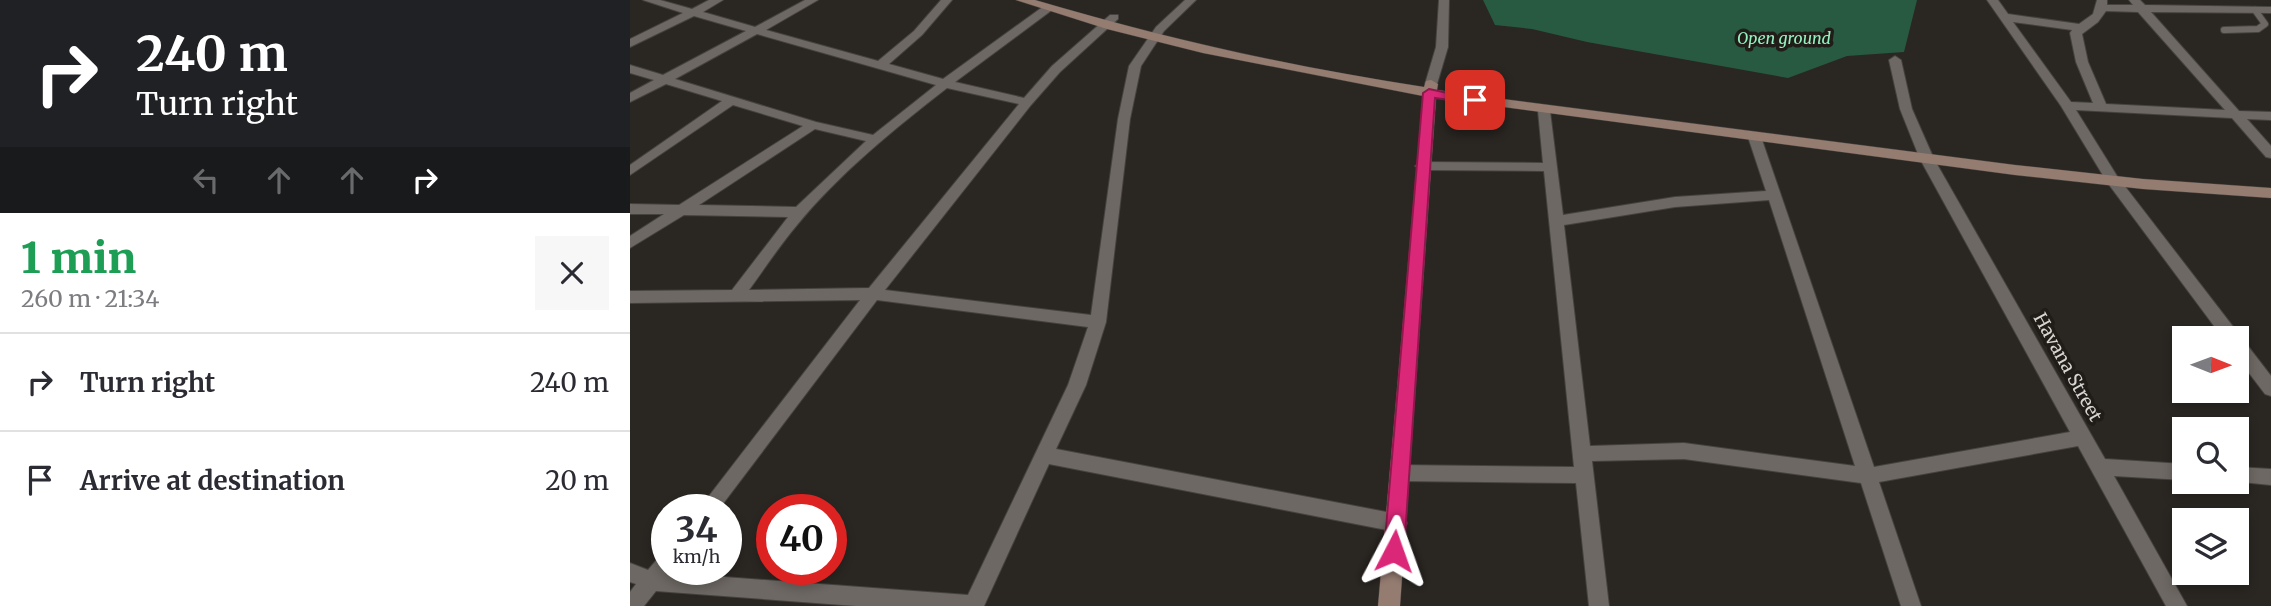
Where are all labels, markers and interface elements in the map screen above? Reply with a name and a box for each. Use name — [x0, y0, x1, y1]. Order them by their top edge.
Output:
text: 240 m — [136, 23, 288, 84]
icon: right — [21, 28, 112, 119]
park label: Open ground — [1737, 28, 1832, 48]
pin — [1445, 70, 1505, 130]
icon: arrive — [1456, 81, 1494, 119]
text: Turn right — [136, 84, 298, 124]
icon: left — [187, 161, 225, 199]
icon: ahead — [260, 161, 298, 199]
icon: ahead — [333, 161, 371, 199]
icon: right — [406, 161, 444, 199]
text: 1 min — [21, 232, 136, 284]
button: close — [535, 236, 609, 310]
text: 260 m · 21:34 — [21, 284, 159, 313]
street label: Havana Street — [2029, 309, 2107, 425]
north arrow — [2172, 326, 2249, 402]
map controls — [2172, 326, 2249, 585]
icon: right — [21, 363, 59, 401]
text: Turn right — [80, 366, 215, 399]
text: 240 m — [530, 366, 609, 399]
button: search — [2172, 417, 2249, 494]
icon: arrive — [21, 461, 59, 499]
text: Arrive at destination — [80, 464, 345, 497]
text: 20 m — [545, 464, 609, 497]
speed limit sign: 40 — [756, 494, 847, 585]
text: 34 — [676, 508, 717, 552]
button: layers — [2172, 508, 2249, 585]
position arrow — [1357, 514, 1431, 588]
text: km/h — [673, 545, 720, 568]

